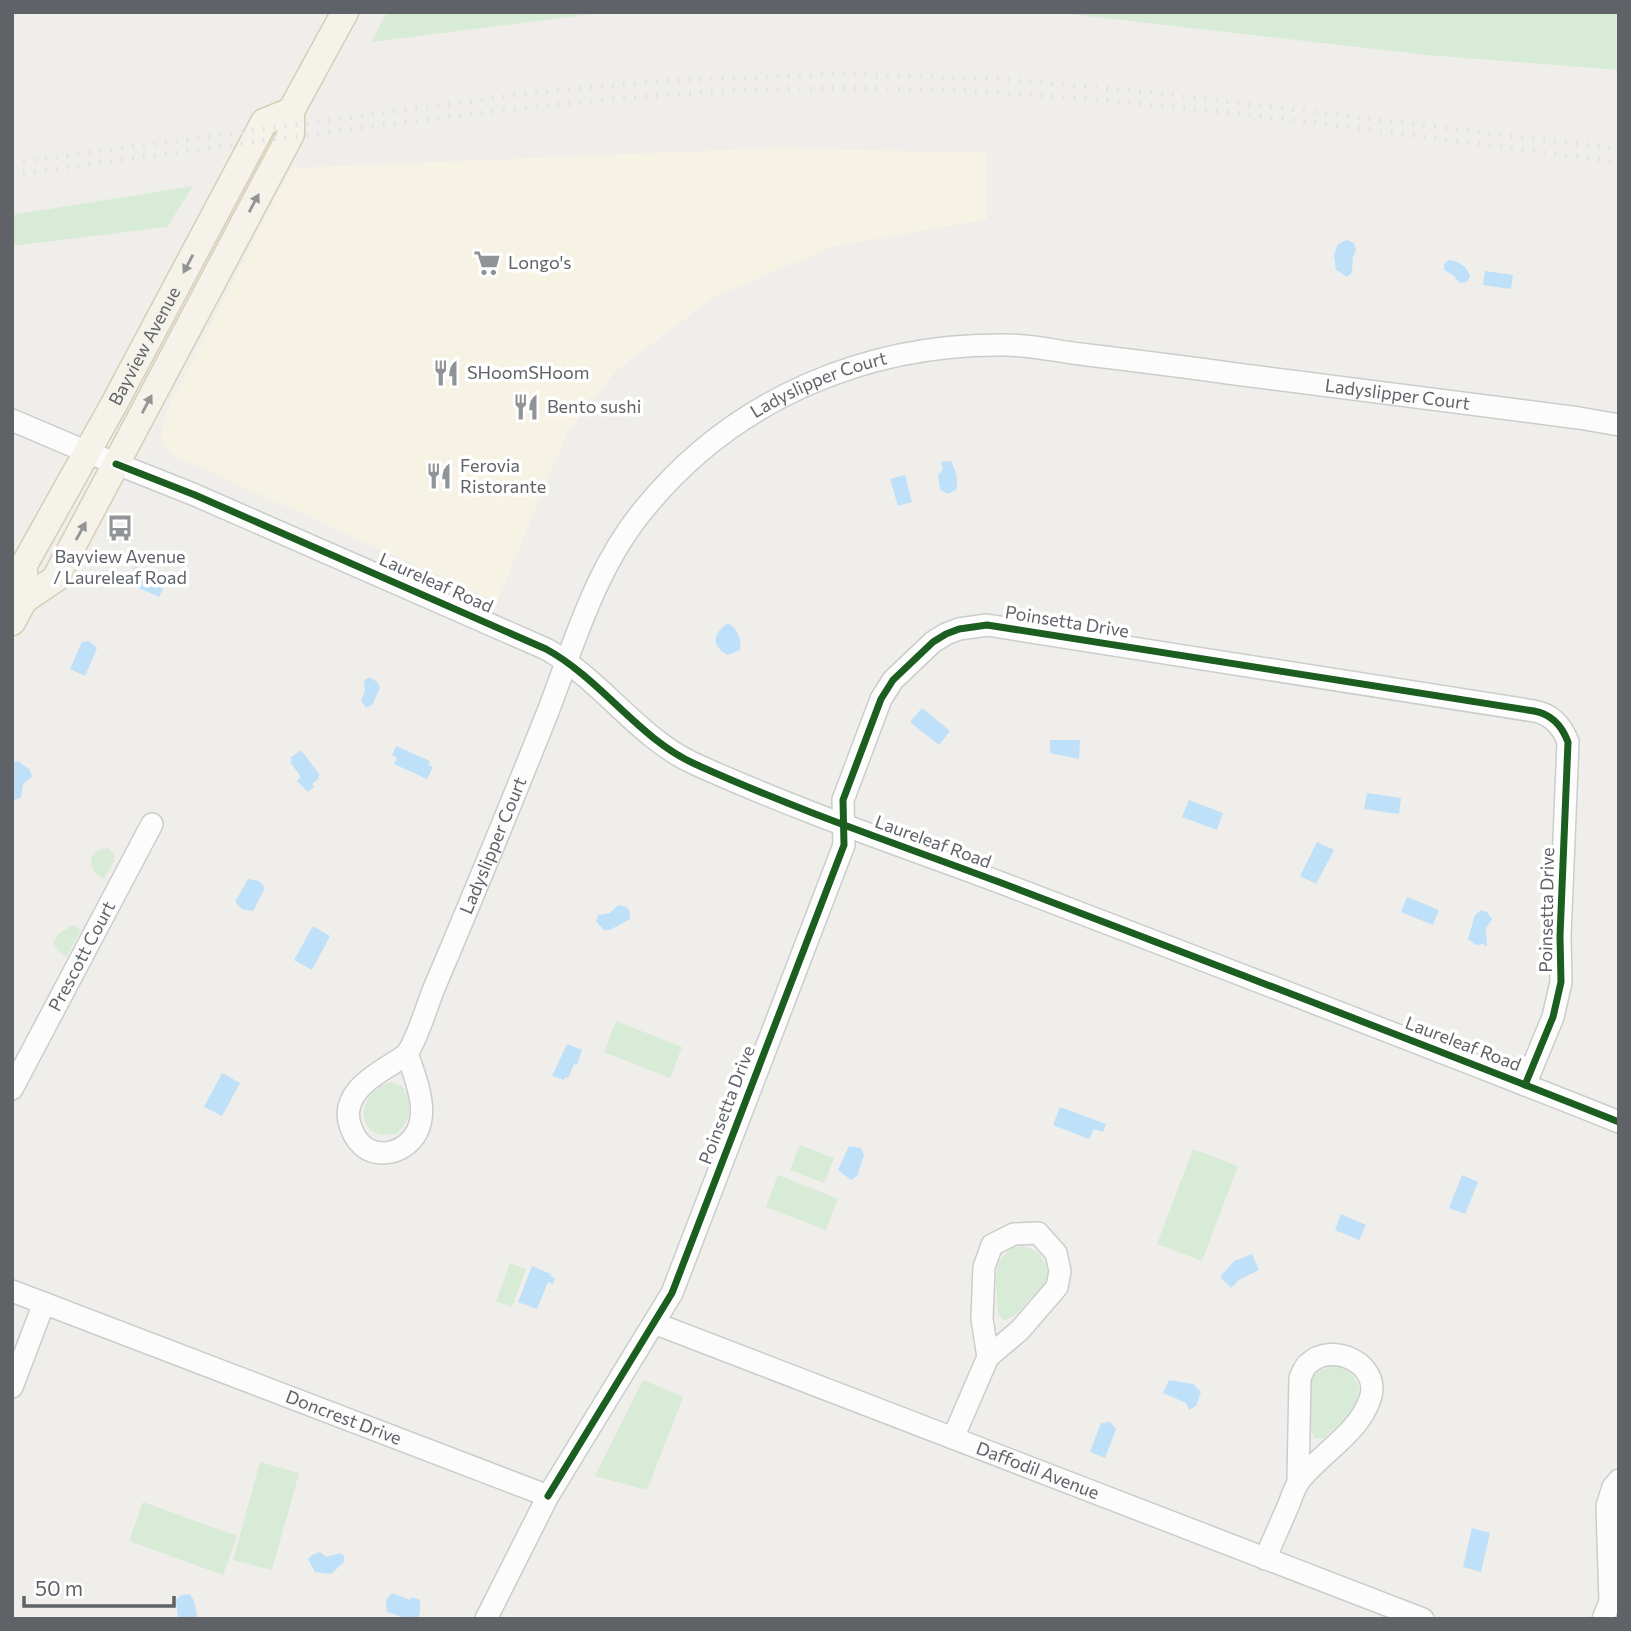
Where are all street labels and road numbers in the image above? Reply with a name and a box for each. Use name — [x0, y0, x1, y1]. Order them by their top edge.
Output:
street label: Bayview Avenue — [103, 283, 184, 409]
street label: Ladyslipper Court — [746, 346, 889, 422]
street label: Ladyslipper Court — [1324, 374, 1471, 414]
street label: Laureleaf Road — [376, 547, 497, 617]
street label: Poinsetta Drive — [1004, 600, 1131, 642]
street label: Ladyslipper Court — [455, 774, 530, 917]
street label: Laureleaf Road — [872, 810, 995, 872]
street label: Poinsetta Drive — [1534, 847, 1558, 973]
street label: Prescott Court — [43, 897, 119, 1015]
street label: Laureleaf Road — [1402, 1011, 1524, 1075]
street label: Poinsetta Drive — [693, 1042, 759, 1167]
street label: Doncrest Drive — [283, 1385, 405, 1449]
street label: Daffodil Avenue — [973, 1436, 1103, 1503]

